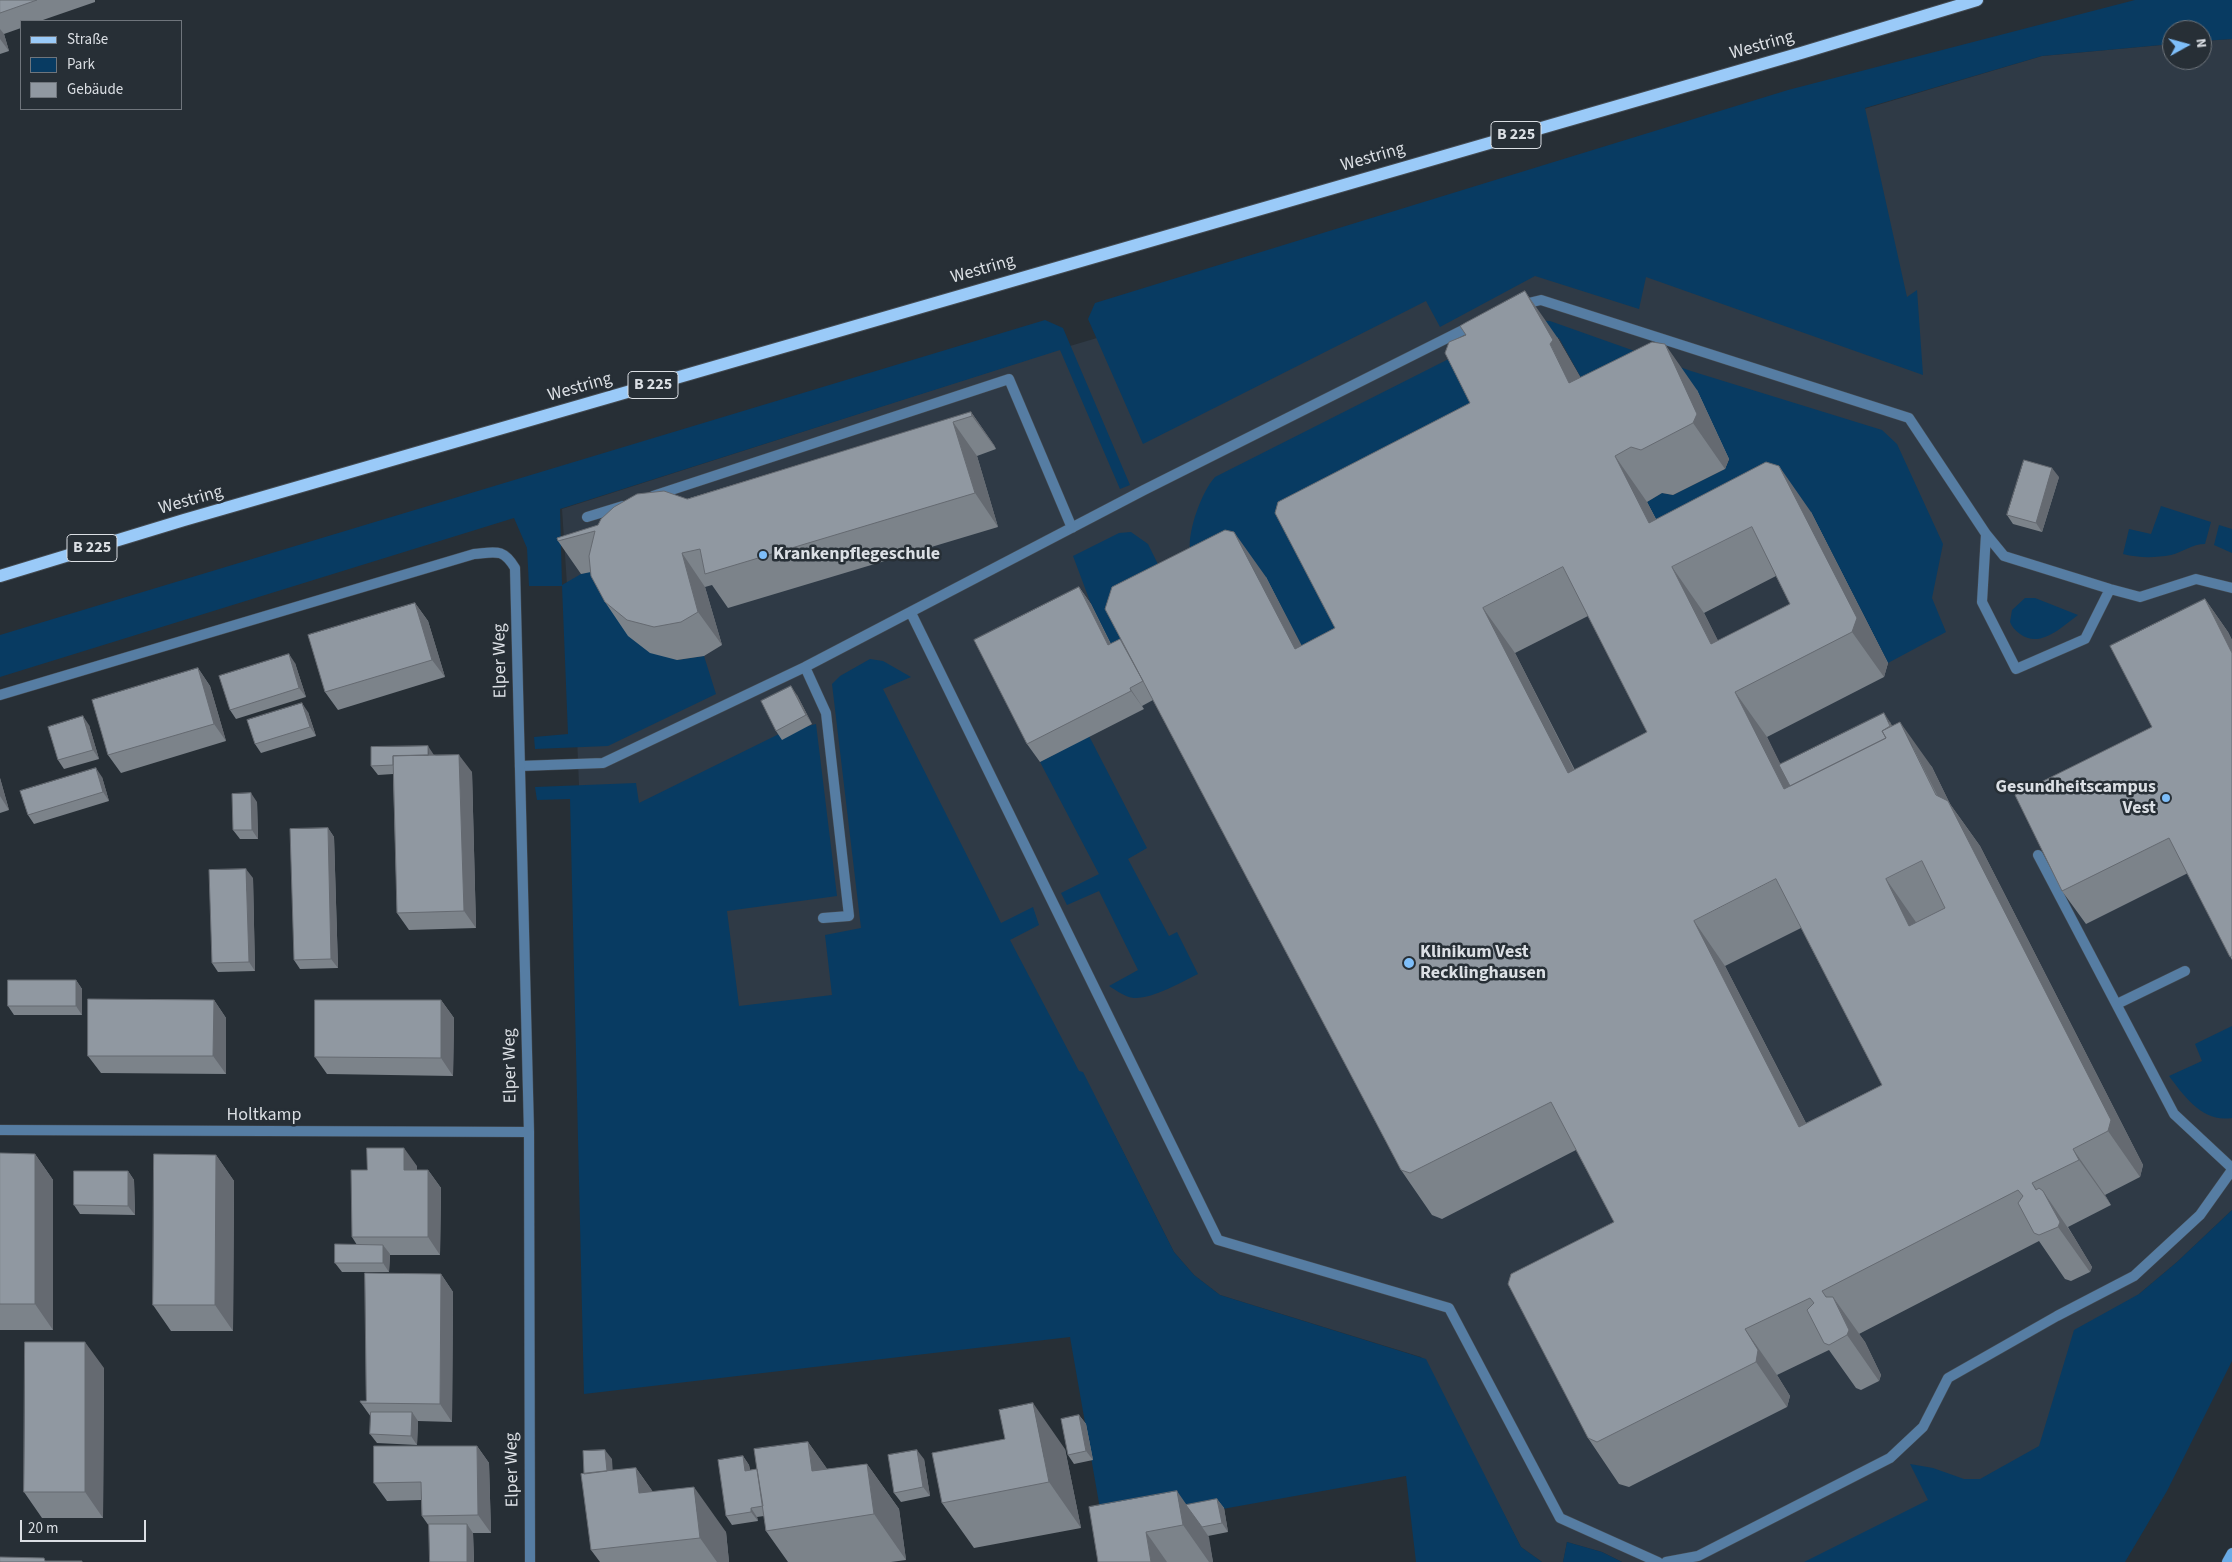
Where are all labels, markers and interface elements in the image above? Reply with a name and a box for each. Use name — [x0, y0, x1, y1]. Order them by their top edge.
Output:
legend — [20, 20, 182, 110]
north arrow — [2162, 20, 2212, 70]
street label: Westring — [1727, 27, 1797, 65]
text: Straße — [67, 29, 108, 50]
text: N — [2190, 37, 2211, 49]
text: Park — [67, 54, 95, 75]
text: Gebäude — [67, 79, 123, 100]
road number: B 225 — [1491, 122, 1541, 148]
street label: Westring — [1338, 139, 1408, 177]
street label: Westring — [948, 251, 1018, 289]
street label: Westring — [545, 369, 615, 407]
road number: B 225 — [628, 372, 678, 398]
street label: Westring — [156, 482, 226, 520]
road number: B 225 — [67, 534, 117, 562]
place label: Krankenpflegeschule — [773, 544, 940, 566]
marker: Krankenpflegeschule — [757, 549, 769, 561]
street label: Elper Weg — [490, 623, 512, 699]
place label: Gesundheitscampus Vest — [1995, 777, 2156, 820]
marker: Gesundheitscampus Vest — [2160, 792, 2172, 804]
place label: Klinikum Vest Recklinghausen — [1420, 942, 1546, 984]
marker: Klinikum Vest Recklinghausen — [1402, 956, 1416, 970]
street label: Elper Weg — [500, 1028, 522, 1104]
street label: Holtkamp — [227, 1105, 301, 1127]
street label: Elper Weg — [502, 1432, 524, 1508]
scale bar — [22, 1510, 149, 1542]
text: 20 m — [28, 1518, 58, 1539]

